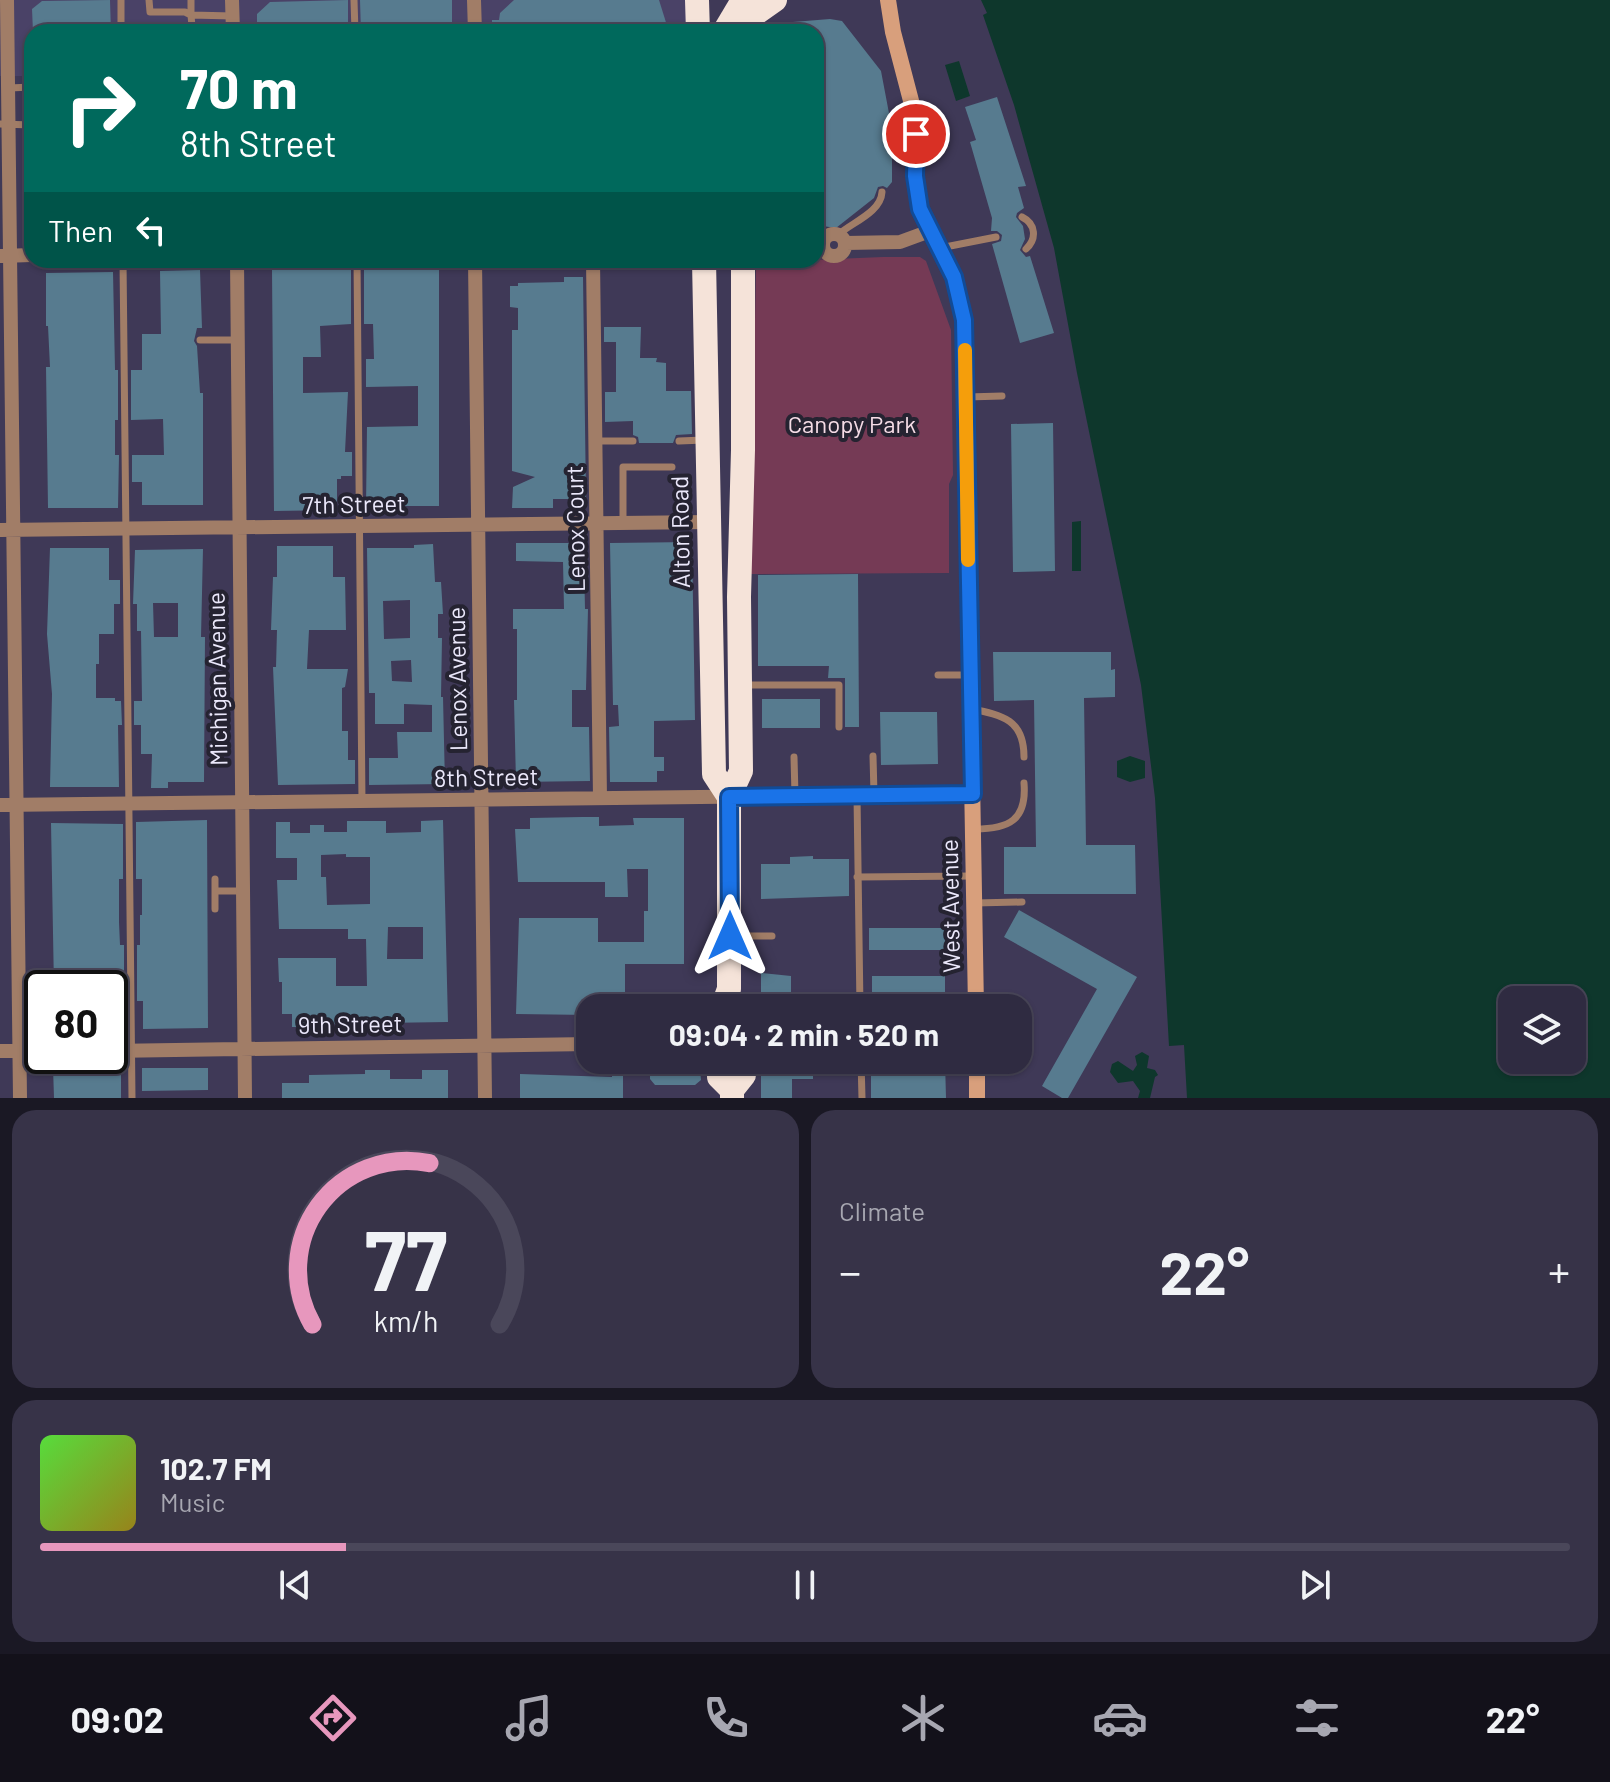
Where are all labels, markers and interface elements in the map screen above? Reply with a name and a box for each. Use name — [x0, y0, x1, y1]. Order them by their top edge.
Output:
text: 70 m — [180, 53, 298, 120]
icon: right — [48, 56, 152, 160]
pin — [882, 100, 950, 168]
icon: arrive — [894, 112, 938, 156]
text: 8th Street — [180, 121, 337, 164]
icon: left — [129, 208, 173, 252]
text: Then — [48, 212, 113, 248]
park label: Canopy Park — [788, 409, 916, 438]
street label: Lenox Court — [559, 466, 590, 593]
street label: Alton Road — [664, 476, 695, 588]
street label: 7th Street — [302, 488, 406, 519]
street label: Michigan Avenue — [200, 592, 233, 766]
street label: Lenox Avenue — [441, 607, 472, 752]
street label: 8th Street — [433, 761, 538, 792]
street label: West Avenue — [934, 839, 965, 973]
position arrow — [688, 894, 772, 978]
speed limit sign: 80 — [24, 970, 128, 1074]
map controls — [1498, 986, 1586, 1074]
button: layers — [1498, 986, 1586, 1074]
street label: 9th Street — [297, 1008, 402, 1039]
text: 09:04 · 2 min · 520 m — [669, 1016, 939, 1052]
text: Climate — [839, 1195, 925, 1226]
text: 77 — [364, 1208, 447, 1308]
text: 22° — [1160, 1235, 1249, 1307]
text: − — [839, 1244, 861, 1297]
text: + — [1548, 1244, 1570, 1297]
text: km/h — [373, 1303, 438, 1338]
text: 102.7 FM — [160, 1450, 272, 1486]
text: Music — [160, 1486, 225, 1517]
icon: previous — [273, 1563, 317, 1607]
icon: pause — [783, 1563, 827, 1607]
icon: next — [1293, 1563, 1337, 1607]
icon: directions — [305, 1690, 361, 1746]
icon: music — [501, 1690, 557, 1746]
icon: phone — [698, 1690, 754, 1746]
icon: climate — [895, 1690, 951, 1746]
icon: car — [1092, 1690, 1148, 1746]
icon: filters — [1289, 1690, 1345, 1746]
text: 09:02 — [70, 1697, 164, 1740]
text: 22° — [1486, 1697, 1539, 1740]

